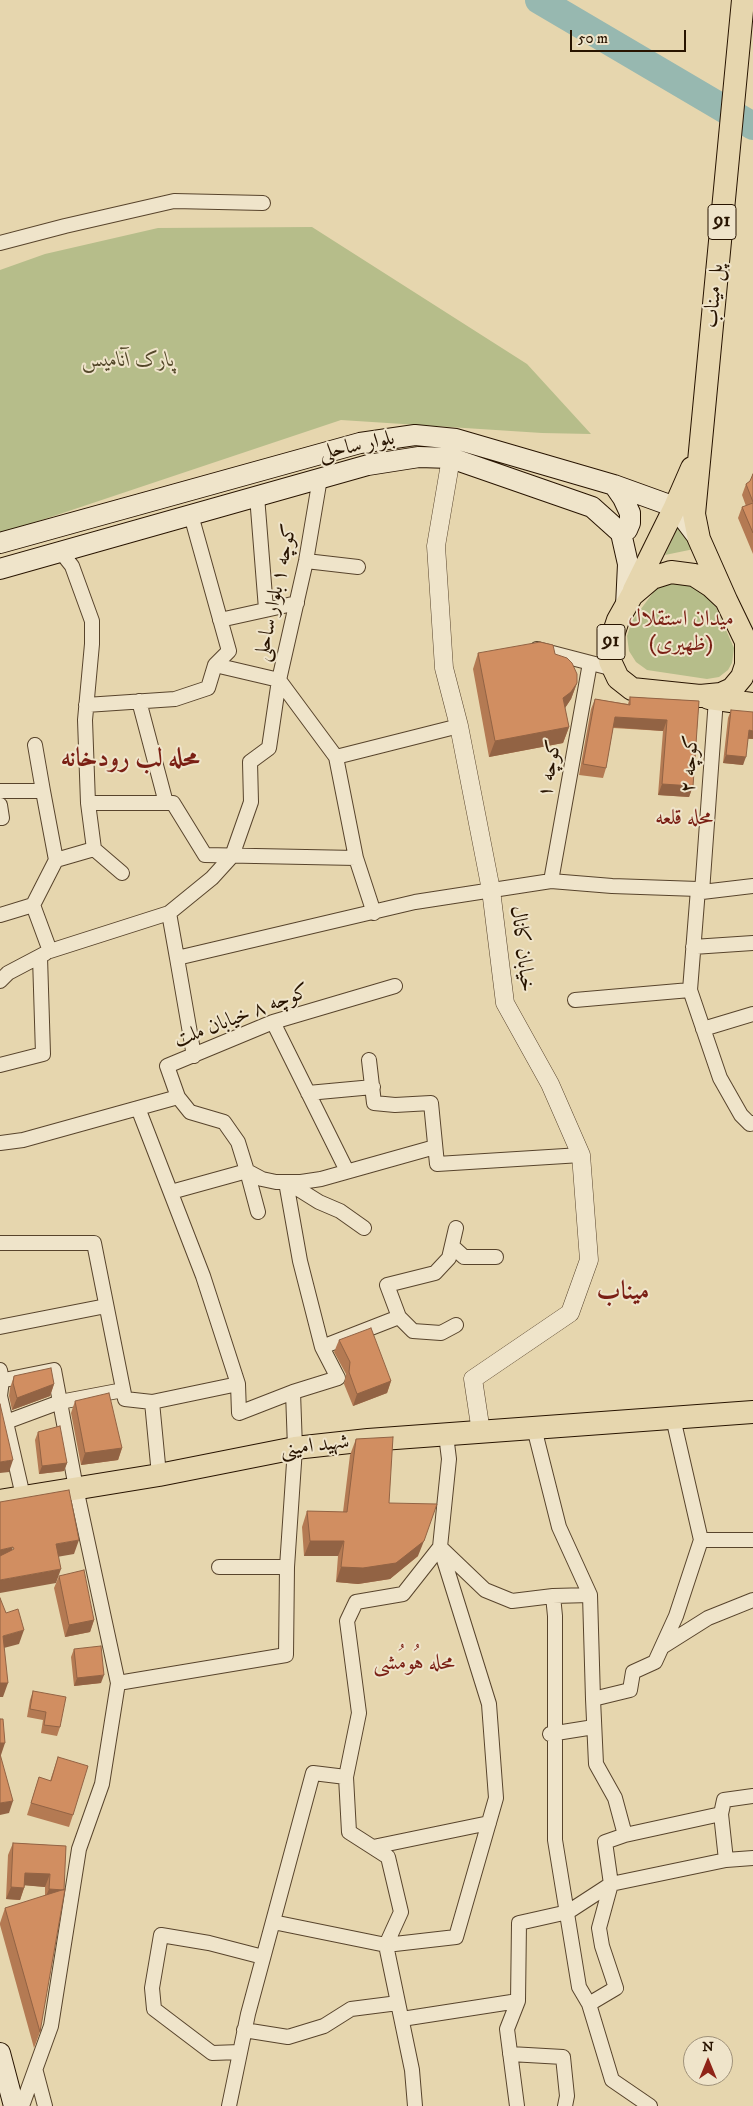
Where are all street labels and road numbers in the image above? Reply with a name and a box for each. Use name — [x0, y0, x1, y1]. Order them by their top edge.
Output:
road number: 91 — [708, 204, 736, 240]
street label: پل میناب — [700, 263, 730, 329]
street label: بلوار ساحلی — [317, 427, 397, 467]
street label: کوچه ۱ بلوار ساحلی — [250, 522, 304, 664]
road number: 91 — [597, 624, 625, 660]
street label: کوچه ۲ — [676, 734, 706, 794]
street label: کوچه ۱ — [534, 738, 568, 800]
street label: خیابان کانال — [503, 904, 539, 994]
street label: کوچه ۸ خیابان ملت — [171, 980, 313, 1054]
street label: شهید امینی — [279, 1430, 351, 1464]

